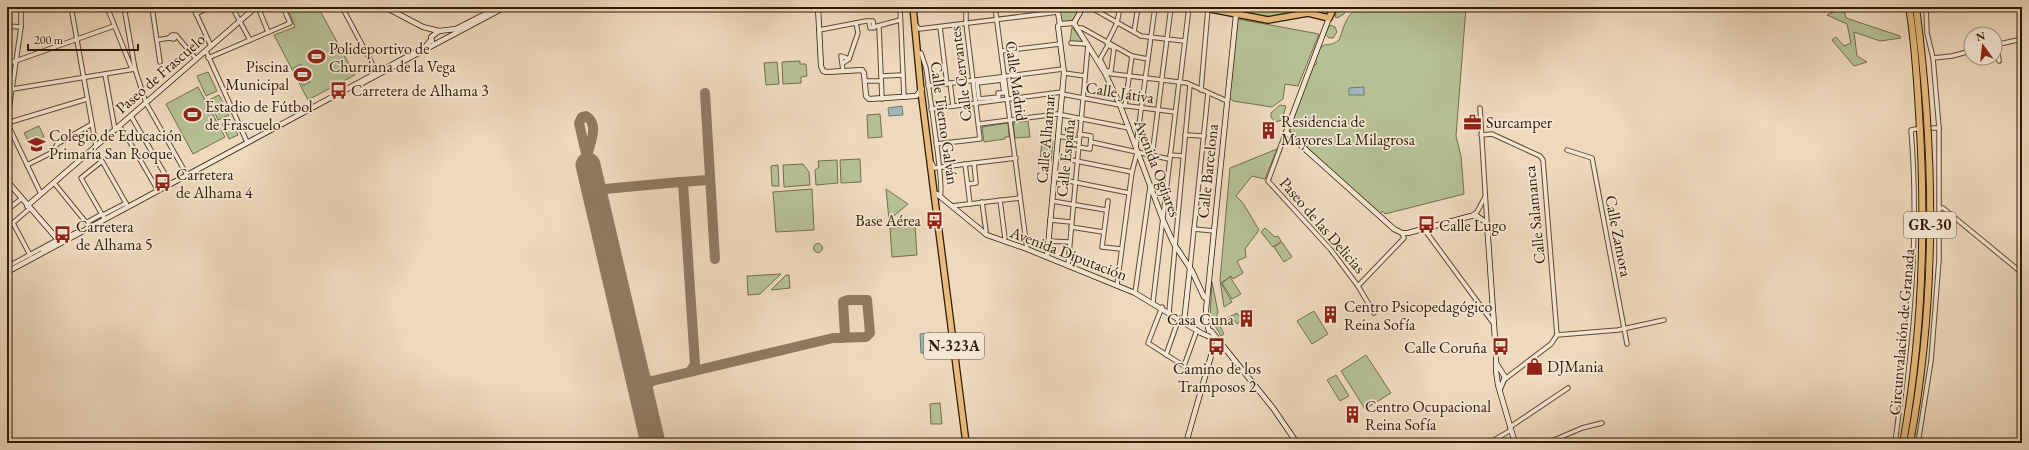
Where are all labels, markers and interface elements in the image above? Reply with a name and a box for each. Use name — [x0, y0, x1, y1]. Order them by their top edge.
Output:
street label: Calle Cervantes — [944, 25, 977, 123]
scale bar — [28, 26, 138, 52]
north arrow — [1963, 26, 2003, 66]
text: N — [1974, 28, 1987, 44]
street label: Paseo de Frascuelo — [111, 29, 210, 118]
text: 200 m — [34, 32, 64, 48]
place label: Polideportivo de Churriana de la Vega — [329, 38, 456, 77]
street label: Calle Madrid — [1000, 40, 1033, 123]
sports icon: Polideportivo de Churriana de la Vega — [306, 47, 326, 67]
place label: Piscina Municipal — [225, 56, 290, 95]
street label: Calle Tierno Galván — [925, 60, 964, 187]
sports icon: Piscina Municipal — [292, 65, 312, 85]
street label: Calle Játiva — [1084, 77, 1156, 108]
bus stop icon: Carretera de Alhama 3 — [328, 80, 348, 100]
place label: Carretera de Alhama 3 — [351, 80, 489, 101]
street label: Calle Alhamar — [1031, 93, 1060, 184]
place label: Estadio de Fútbol de Frascuelo — [205, 96, 313, 135]
sports icon: Estadio de Fútbol de Frascuelo — [182, 105, 202, 125]
place label: Residencia de Mayores La Milagrosa — [1281, 111, 1416, 150]
office icon: Surcamper — [1463, 112, 1483, 132]
place label: Surcamper — [1486, 112, 1553, 133]
street label: Avenida Ogíjares — [1129, 116, 1186, 220]
street label: Calle España — [1051, 117, 1080, 198]
building icon: Residencia de Mayores La Milagrosa — [1258, 120, 1278, 140]
street label: Calle Barcelona — [1192, 122, 1223, 219]
place label: Colegio de Educación Primaria San Roque — [49, 125, 183, 164]
school or university icon: Colegio de Educación Primaria San Roque — [26, 134, 46, 154]
place label: Carretera de Alhama 4 — [176, 164, 253, 203]
street label: Calle Salamanca — [1519, 164, 1550, 265]
bus stop icon: Carretera de Alhama 4 — [153, 173, 173, 193]
street label: Paseo de las Delicias — [1275, 173, 1370, 278]
street label: Calle Zamora — [1600, 193, 1637, 279]
place label: Base Aérea — [855, 210, 922, 231]
bus stop icon: Base Aérea — [924, 210, 944, 230]
road number: GR-30 — [1904, 212, 1956, 238]
bus stop icon: Calle Lugo — [1416, 215, 1436, 235]
place label: Calle Lugo — [1439, 215, 1507, 236]
place label: Carretera de Alhama 5 — [76, 216, 153, 255]
street label: Avenida Diputación — [1006, 221, 1131, 286]
bus stop icon: Carretera de Alhama 5 — [53, 225, 73, 245]
street label: Circunvalación de Granada — [1884, 247, 1919, 416]
place label: Centro Psicopedagógico Reina Sofía — [1344, 296, 1492, 335]
building icon: Centro Psicopedagógico Reina Sofía — [1321, 305, 1341, 325]
place label: Casa Cuna — [1167, 309, 1235, 330]
building icon: Casa Cuna — [1237, 309, 1257, 329]
road number: N-323A — [924, 333, 984, 359]
bus stop icon: Camino de los Tramposos 2 — [1207, 337, 1227, 357]
place label: Calle Coruña — [1404, 337, 1488, 358]
bus stop icon: Calle Coruña — [1490, 337, 1510, 357]
shop icon: DJMania — [1524, 356, 1544, 376]
place label: DJMania — [1547, 356, 1604, 377]
place label: Camino de los Tramposos 2 — [1173, 358, 1261, 397]
place label: Centro Ocupacional Reina Sofía — [1365, 396, 1491, 435]
building icon: Centro Ocupacional Reina Sofía — [1342, 405, 1362, 425]

